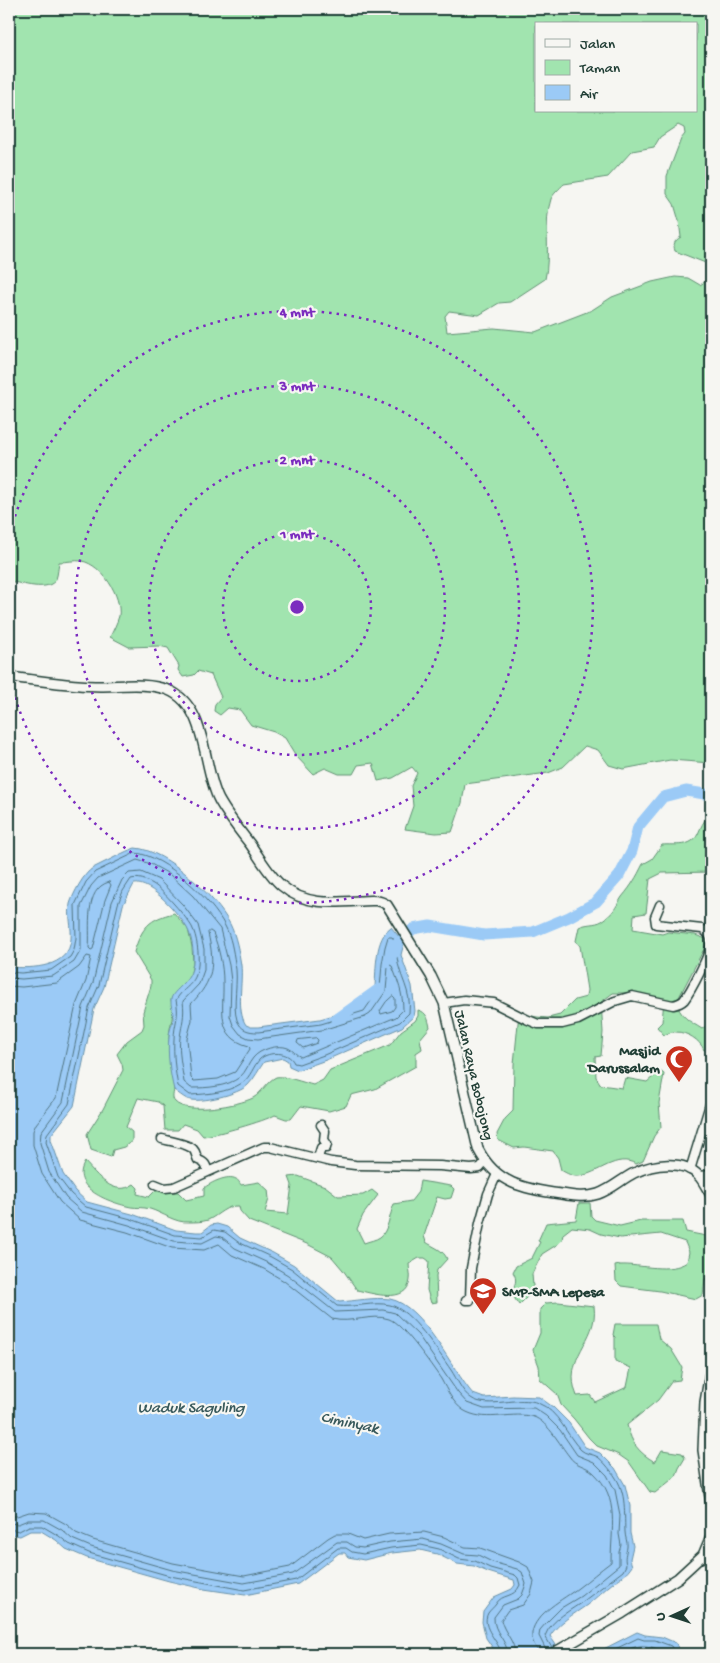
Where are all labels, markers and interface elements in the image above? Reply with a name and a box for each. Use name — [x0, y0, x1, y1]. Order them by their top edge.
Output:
legend — [535, 22, 698, 112]
text: Jalan — [580, 36, 615, 54]
text: Taman — [579, 60, 620, 78]
text: Air — [580, 86, 599, 104]
text: 4 mnt — [279, 304, 316, 322]
text: 3 mnt — [278, 378, 316, 396]
text: 2 mnt — [280, 452, 316, 470]
text: 1 mnt — [279, 526, 316, 544]
centre of rings — [288, 598, 306, 616]
street label: Jalan Raya Bobojong — [449, 1009, 497, 1142]
place label: Masjid Darussalam — [586, 1043, 662, 1078]
mosque icon: Masjid Darussalam — [664, 1044, 694, 1083]
school or university icon: SMP-SMA Lepesa — [468, 1276, 498, 1315]
place label: SMP-SMA Lepesa — [502, 1284, 605, 1302]
water label: Waduk Saguling — [138, 1400, 245, 1419]
water label: Ciminyak — [319, 1409, 382, 1440]
north arrow — [648, 1590, 698, 1640]
text: U — [653, 1612, 670, 1621]

